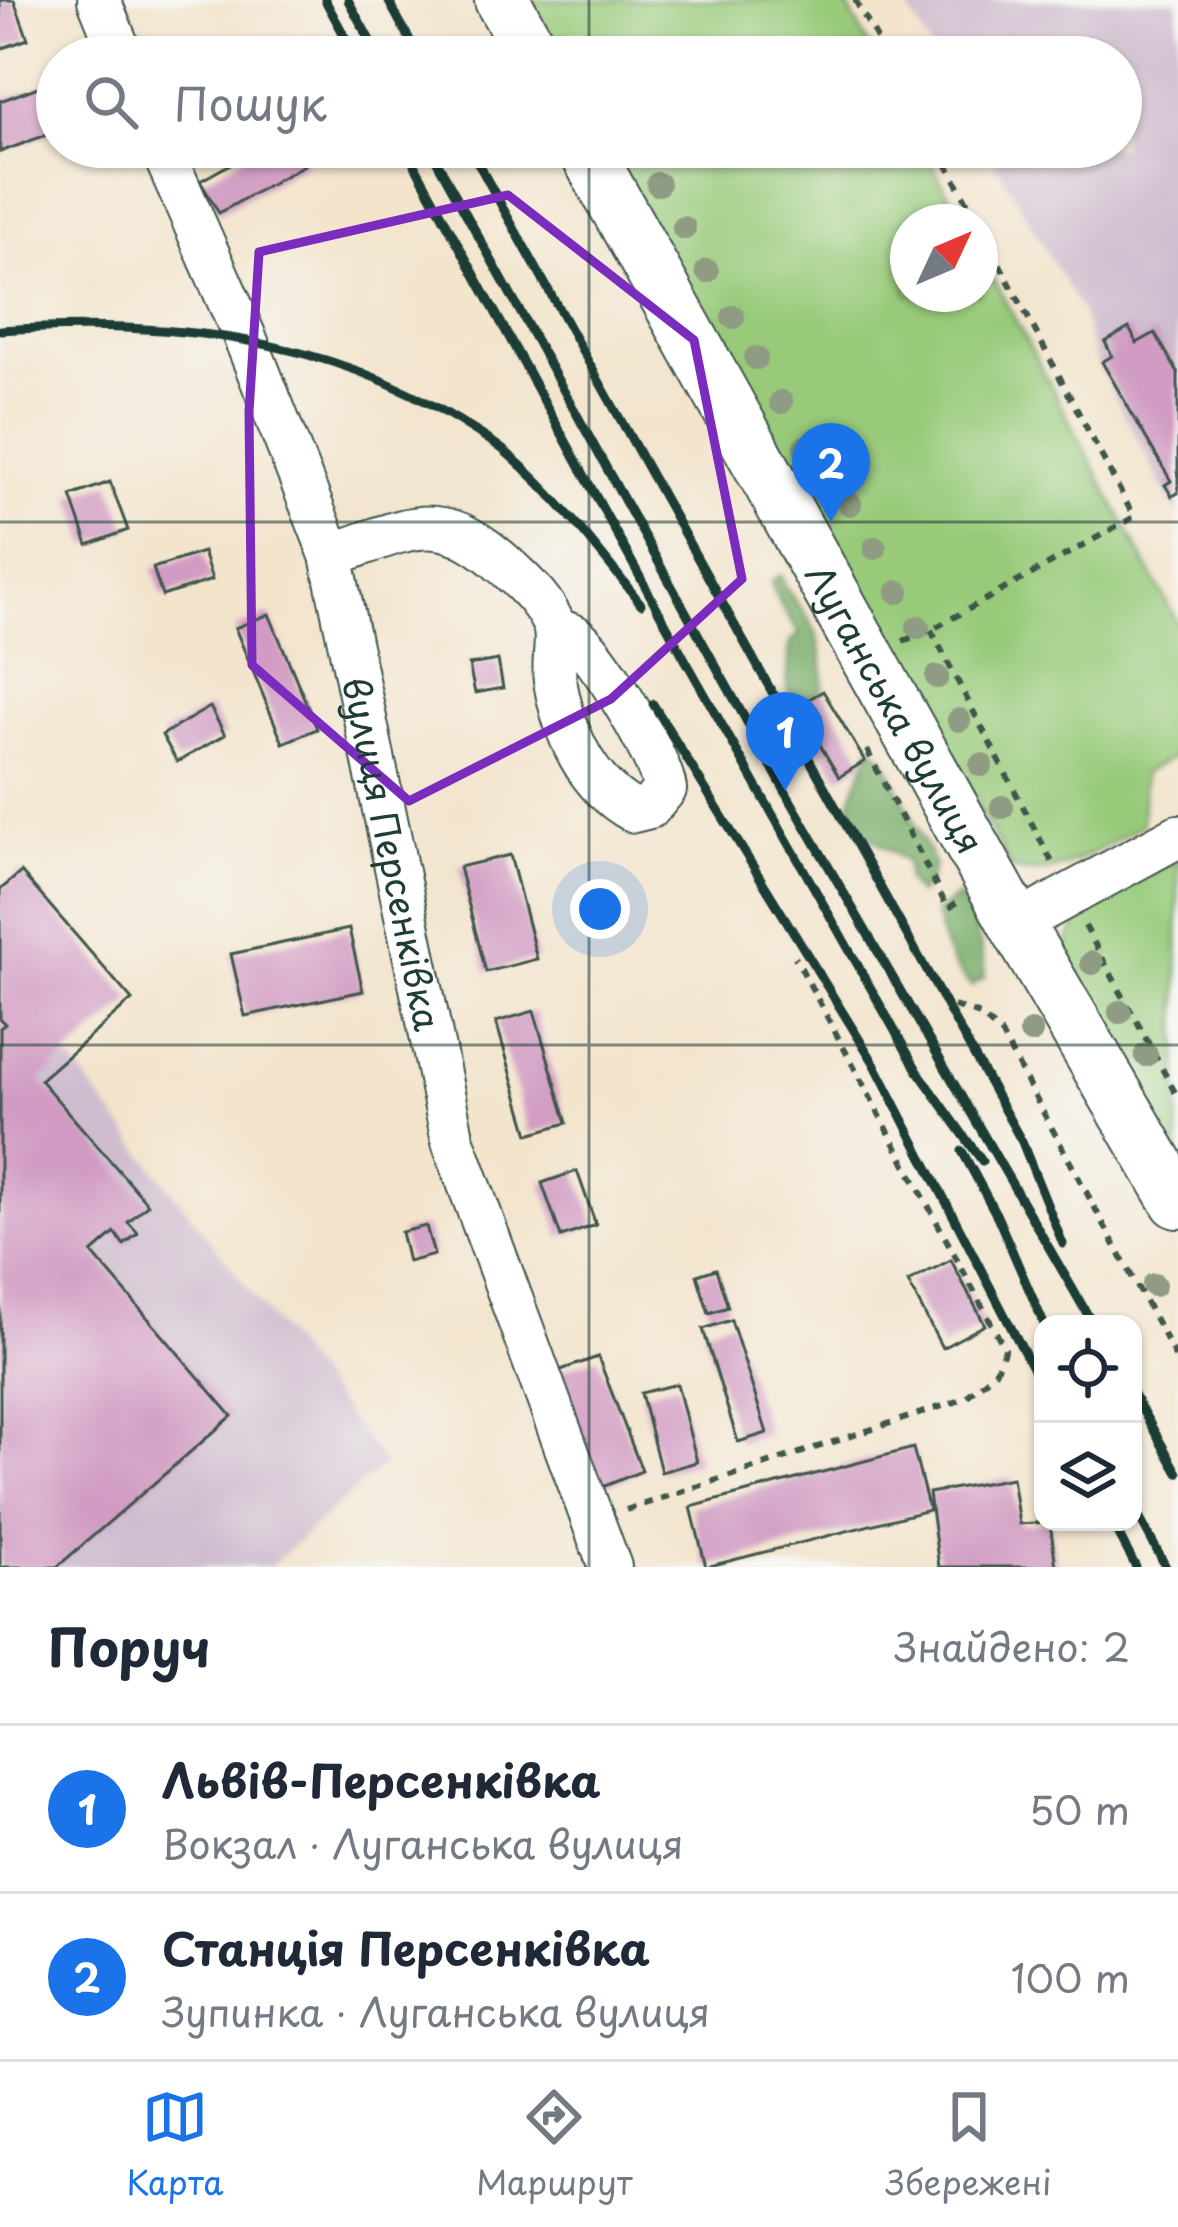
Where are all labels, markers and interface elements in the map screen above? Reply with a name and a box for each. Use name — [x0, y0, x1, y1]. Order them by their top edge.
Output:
search box — [36, 36, 1142, 168]
text: Пошук — [174, 68, 327, 136]
icon: search — [78, 69, 144, 135]
north arrow — [890, 204, 998, 312]
pin: 2 — [792, 423, 870, 522]
street label: Луганська вулиця — [794, 553, 998, 863]
street label: вулиця Персенківка — [330, 672, 456, 1036]
pin: 1 — [746, 692, 824, 791]
your location — [570, 879, 630, 939]
map controls — [1034, 1315, 1142, 1531]
button: locate — [1034, 1315, 1142, 1423]
button: layers — [1034, 1423, 1142, 1531]
text: Поруч — [48, 1607, 210, 1684]
text: Знайдено: 2 — [894, 1616, 1130, 1675]
text: Львів-Персенківка — [162, 1745, 601, 1813]
text: 1 — [78, 1779, 96, 1838]
text: 50 m — [1029, 1779, 1130, 1838]
text: Вокзал · Луганська вулиця — [162, 1813, 684, 1872]
text: Станція Персенківка — [162, 1913, 650, 1981]
text: 2 — [73, 1947, 101, 2006]
text: 100 m — [1011, 1947, 1130, 2006]
text: Зупинка · Луганська вулиця — [162, 1981, 710, 2040]
tab: Карта — [126, 2084, 223, 2206]
tab: Маршрут — [476, 2084, 633, 2206]
tab: Збережені — [886, 2084, 1052, 2206]

